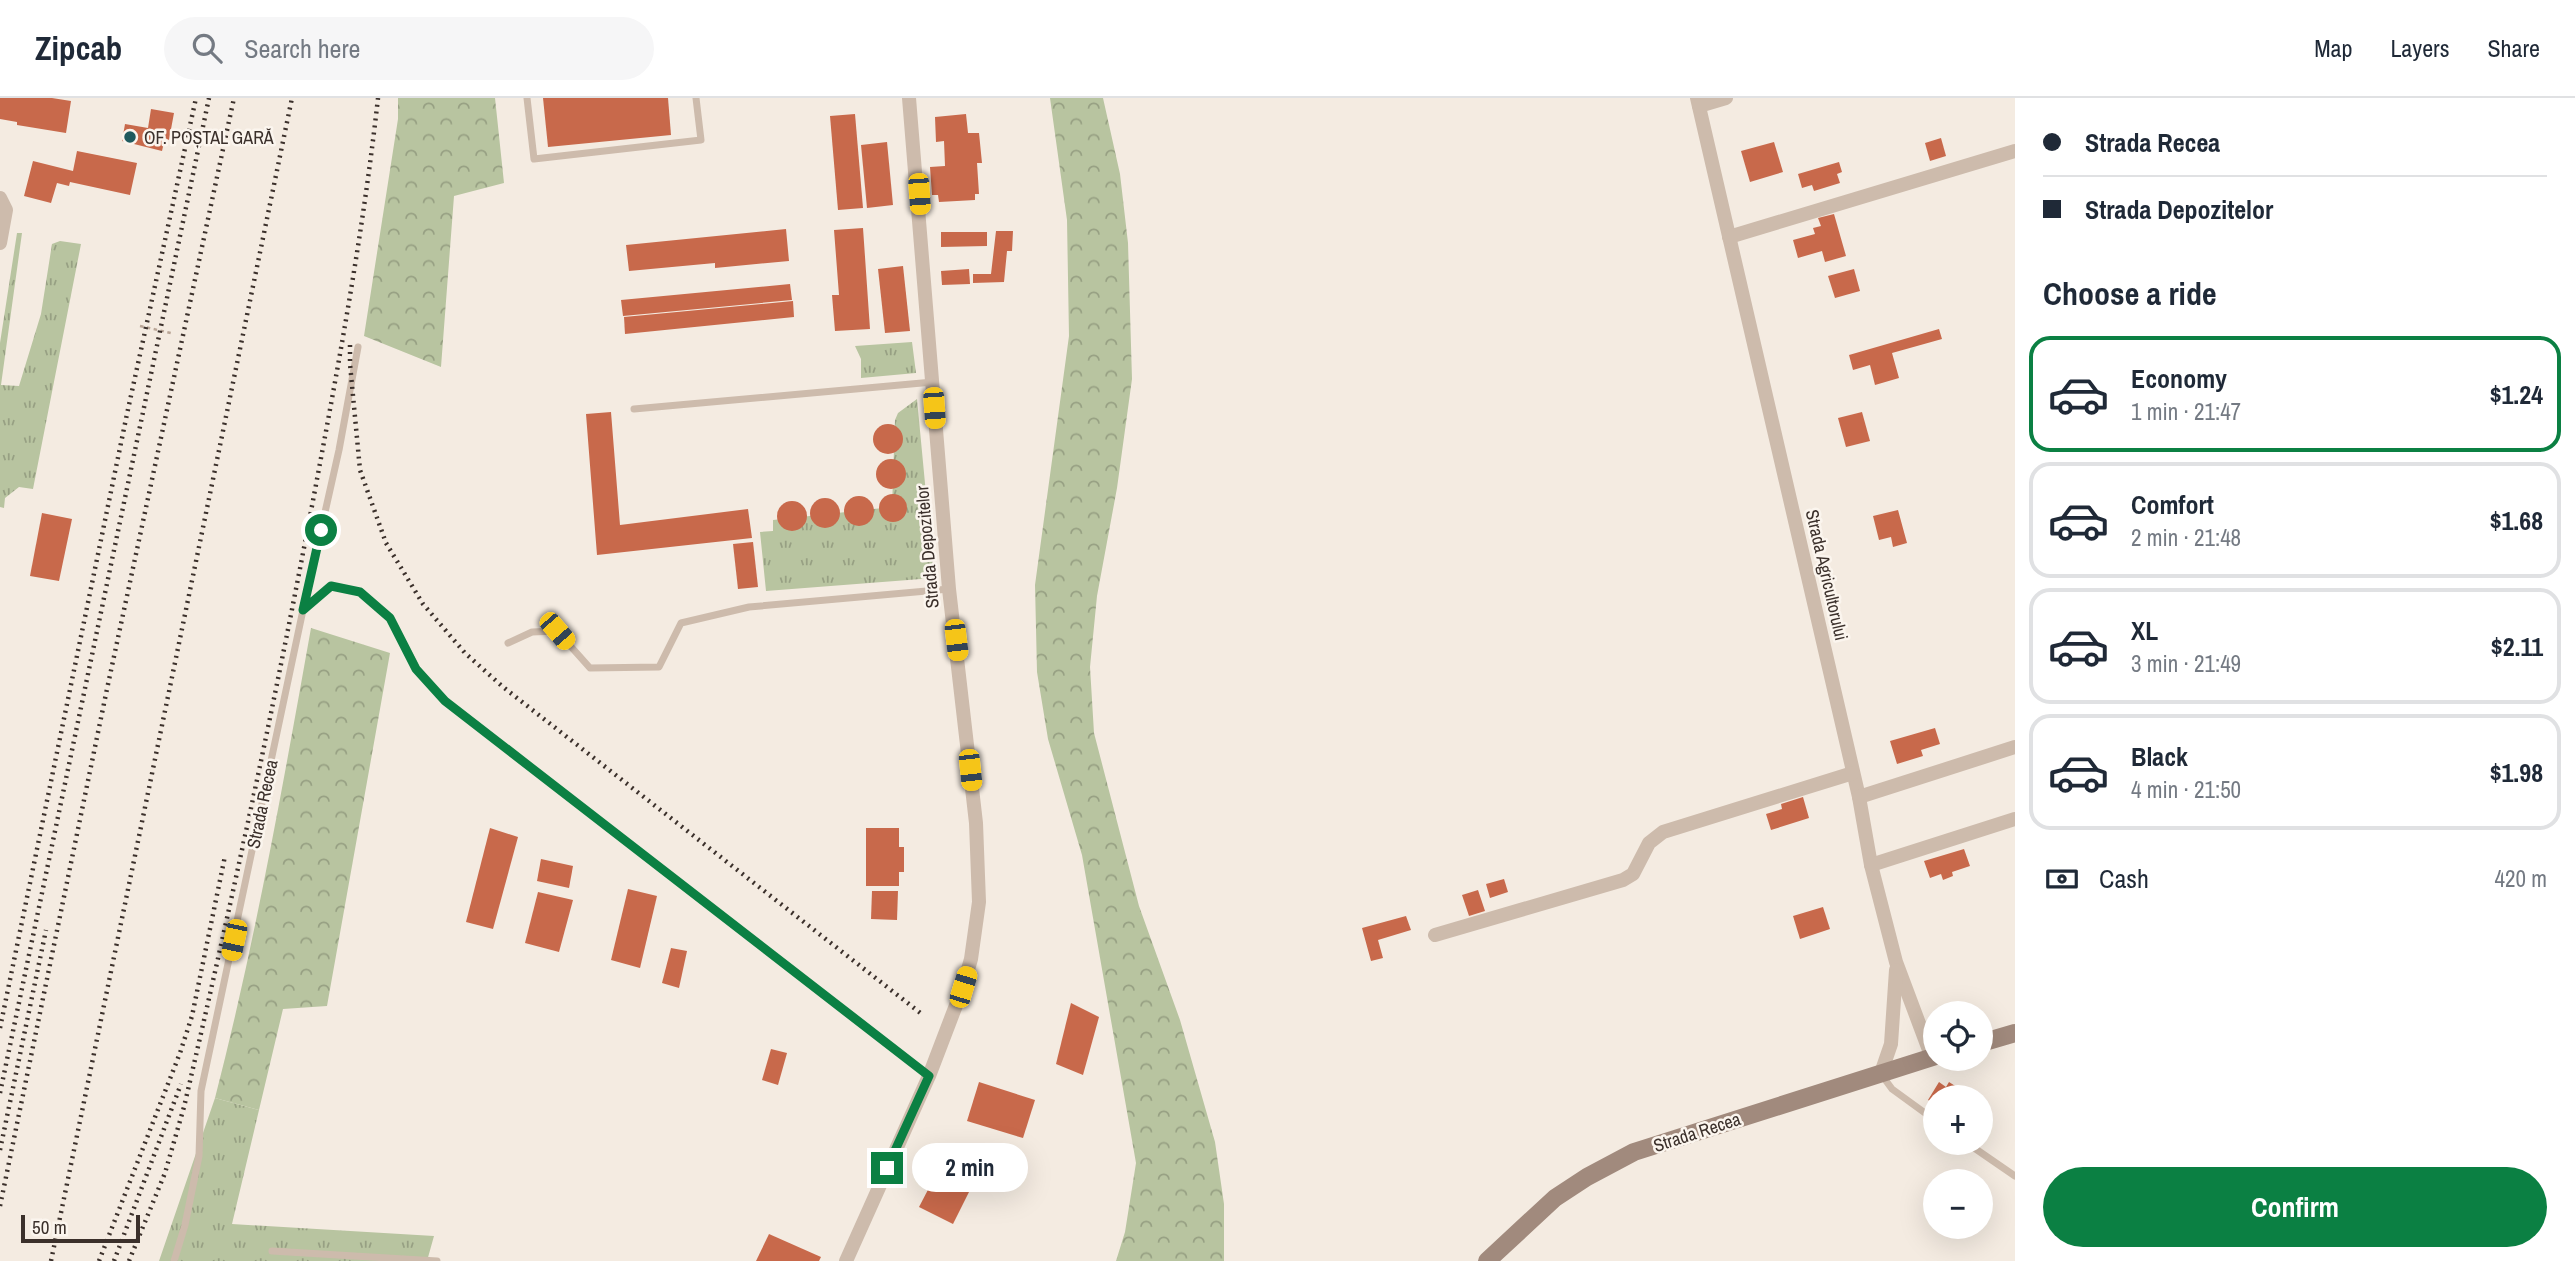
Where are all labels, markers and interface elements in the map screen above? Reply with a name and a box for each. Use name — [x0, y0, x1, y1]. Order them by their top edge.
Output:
search box — [164, 17, 654, 80]
text: Zipcab — [35, 26, 122, 70]
icon: search — [188, 29, 226, 67]
text: Search here — [244, 31, 360, 66]
text: Map — [2314, 32, 2352, 64]
text: Layers — [2390, 32, 2449, 64]
text: Share — [2487, 32, 2540, 64]
place label: OF. POȘTAL GARĂ — [144, 125, 274, 150]
text: Strada Recea — [2085, 125, 2220, 160]
marker: OF. POȘTAL GARĂ — [122, 129, 138, 145]
car — [908, 172, 931, 216]
text: Strada Depozitelor — [2085, 192, 2273, 227]
text: Choose a ride — [2043, 272, 2217, 315]
text: Economy — [2131, 361, 2227, 396]
icon: car — [2047, 363, 2110, 426]
text: $1.24 — [2490, 377, 2543, 412]
car — [923, 386, 946, 430]
text: 1 min · 21:47 — [2131, 396, 2241, 427]
street label: Strada Depozitelor — [909, 485, 945, 609]
text: Comfort — [2131, 487, 2214, 522]
icon: car — [2047, 489, 2110, 552]
text: $1.68 — [2490, 503, 2543, 538]
street label: Strada Agricultorului — [1800, 507, 1854, 643]
route start — [305, 514, 337, 546]
text: 2 min · 21:48 — [2131, 522, 2241, 553]
car — [536, 608, 579, 654]
text: XL — [2131, 613, 2158, 648]
icon: car — [2047, 615, 2110, 678]
car — [944, 618, 969, 662]
text: $2.11 — [2491, 629, 2543, 664]
text: 3 min · 21:49 — [2131, 648, 2241, 679]
text: Black — [2131, 739, 2188, 774]
icon: car — [2047, 741, 2110, 804]
car — [958, 748, 983, 792]
text: $1.98 — [2490, 755, 2543, 790]
street label: Strada Recea — [240, 757, 284, 851]
text: 4 min · 21:50 — [2131, 774, 2241, 805]
icon: cash — [2043, 860, 2081, 898]
text: Cash — [2099, 861, 2149, 896]
text: 420 m — [2495, 863, 2547, 894]
car — [220, 917, 249, 963]
car — [947, 964, 980, 1010]
map controls — [1923, 1001, 1993, 1239]
button: locate — [1923, 1001, 1993, 1071]
button: + — [1923, 1085, 1993, 1155]
street label: Strada Recea — [1650, 1106, 1744, 1158]
callout: 2 min — [912, 1144, 1027, 1192]
route end — [871, 1152, 903, 1184]
text: 2 min — [945, 1152, 995, 1183]
button: Confirm — [2043, 1167, 2547, 1247]
button: − — [1923, 1169, 1993, 1239]
scale bar — [21, 1212, 140, 1244]
text: 50 m — [32, 1214, 67, 1240]

